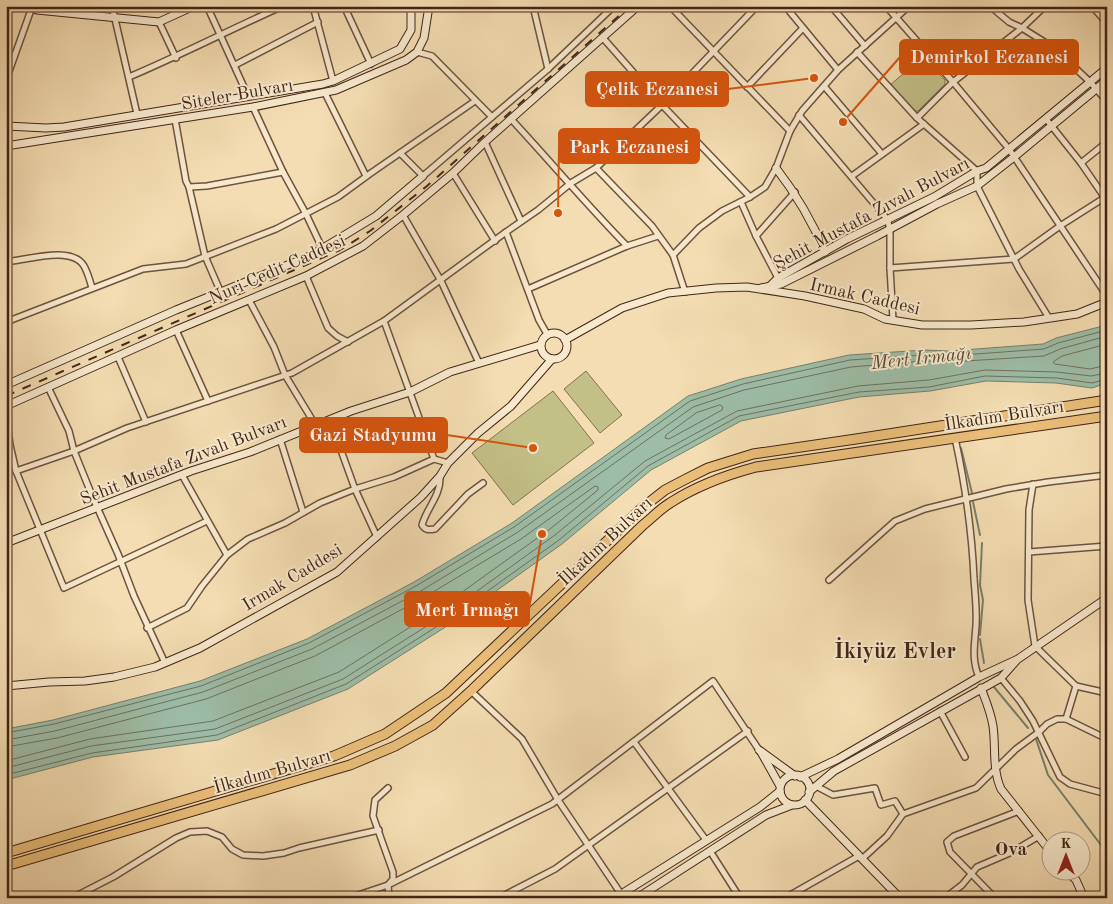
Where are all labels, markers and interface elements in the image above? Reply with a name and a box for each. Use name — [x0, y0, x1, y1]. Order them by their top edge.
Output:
callout: Demirkol Eczanesi — [900, 40, 1078, 74]
text: Demirkol Eczanesi — [910, 49, 1068, 68]
callout: Çelik Eczanesi — [586, 72, 728, 106]
street label: Siteler Bulvarı — [180, 76, 295, 114]
text: Çelik Eczanesi — [596, 81, 719, 100]
callout: Park Eczanesi — [559, 129, 699, 163]
text: Park Eczanesi — [569, 139, 689, 158]
street label: Şehit Mustafa Zıvalı Bulvarı — [770, 154, 973, 273]
street label: Nuri Cedit Caddesi — [206, 232, 349, 308]
street label: Irmak Caddesi — [808, 276, 922, 318]
water label: Mert Irmağı — [869, 345, 973, 374]
street label: İlkadım Bulvarı — [943, 395, 1065, 434]
street label: Sehit Mustafa Zıvalı Bulvarı — [78, 413, 289, 509]
callout: Gazi Stadyumu — [300, 418, 447, 452]
text: Gazi Stadyumu — [309, 427, 437, 446]
street label: İlkadım Bulvarı — [553, 492, 656, 589]
street label: Irmak Caddesi — [240, 541, 346, 615]
callout: Mert Irmağı — [405, 592, 529, 626]
text: Mert Irmağı — [415, 602, 519, 621]
district label: İkiyüz Evler — [834, 637, 956, 663]
street label: İlkadım Bulvarı — [211, 744, 333, 797]
north arrow — [1040, 832, 1090, 882]
text: K — [1061, 837, 1072, 851]
district label: Ova — [995, 841, 1028, 860]

